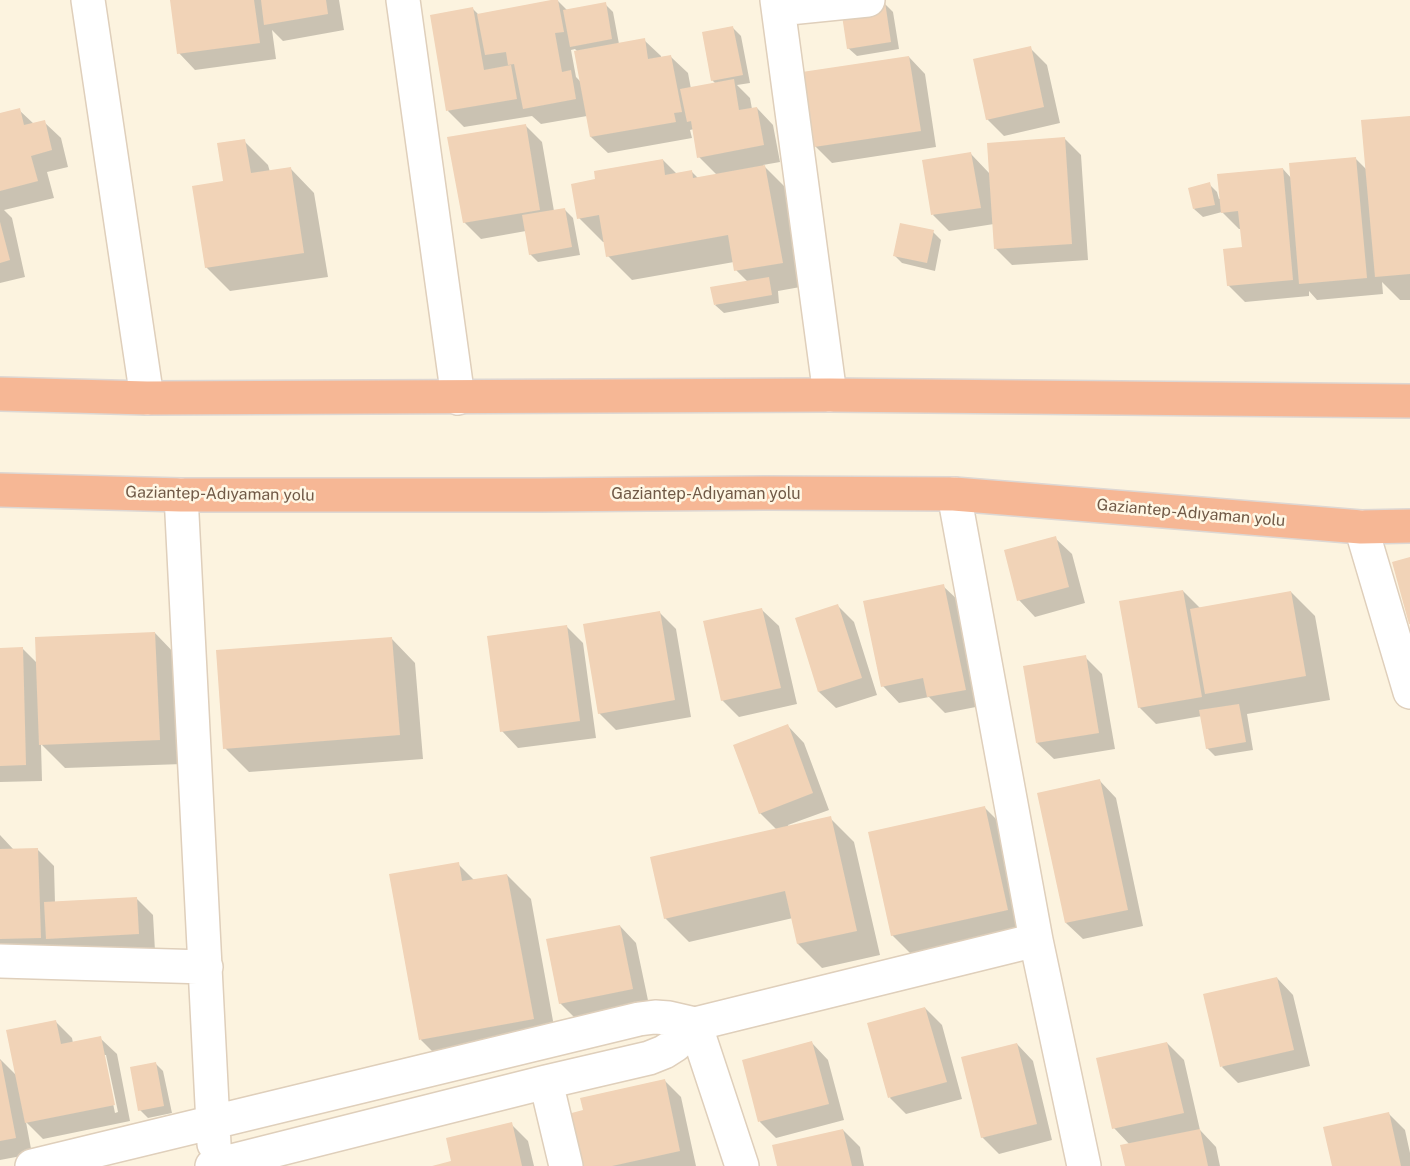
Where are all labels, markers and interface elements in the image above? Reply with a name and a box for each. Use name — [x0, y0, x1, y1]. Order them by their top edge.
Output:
street label: Gaziantep-Adıyaman yolu — [125, 483, 315, 505]
street label: Gaziantep-Adıyaman yolu — [611, 484, 801, 504]
street label: Gaziantep-Adıyaman yolu — [1096, 495, 1286, 531]

